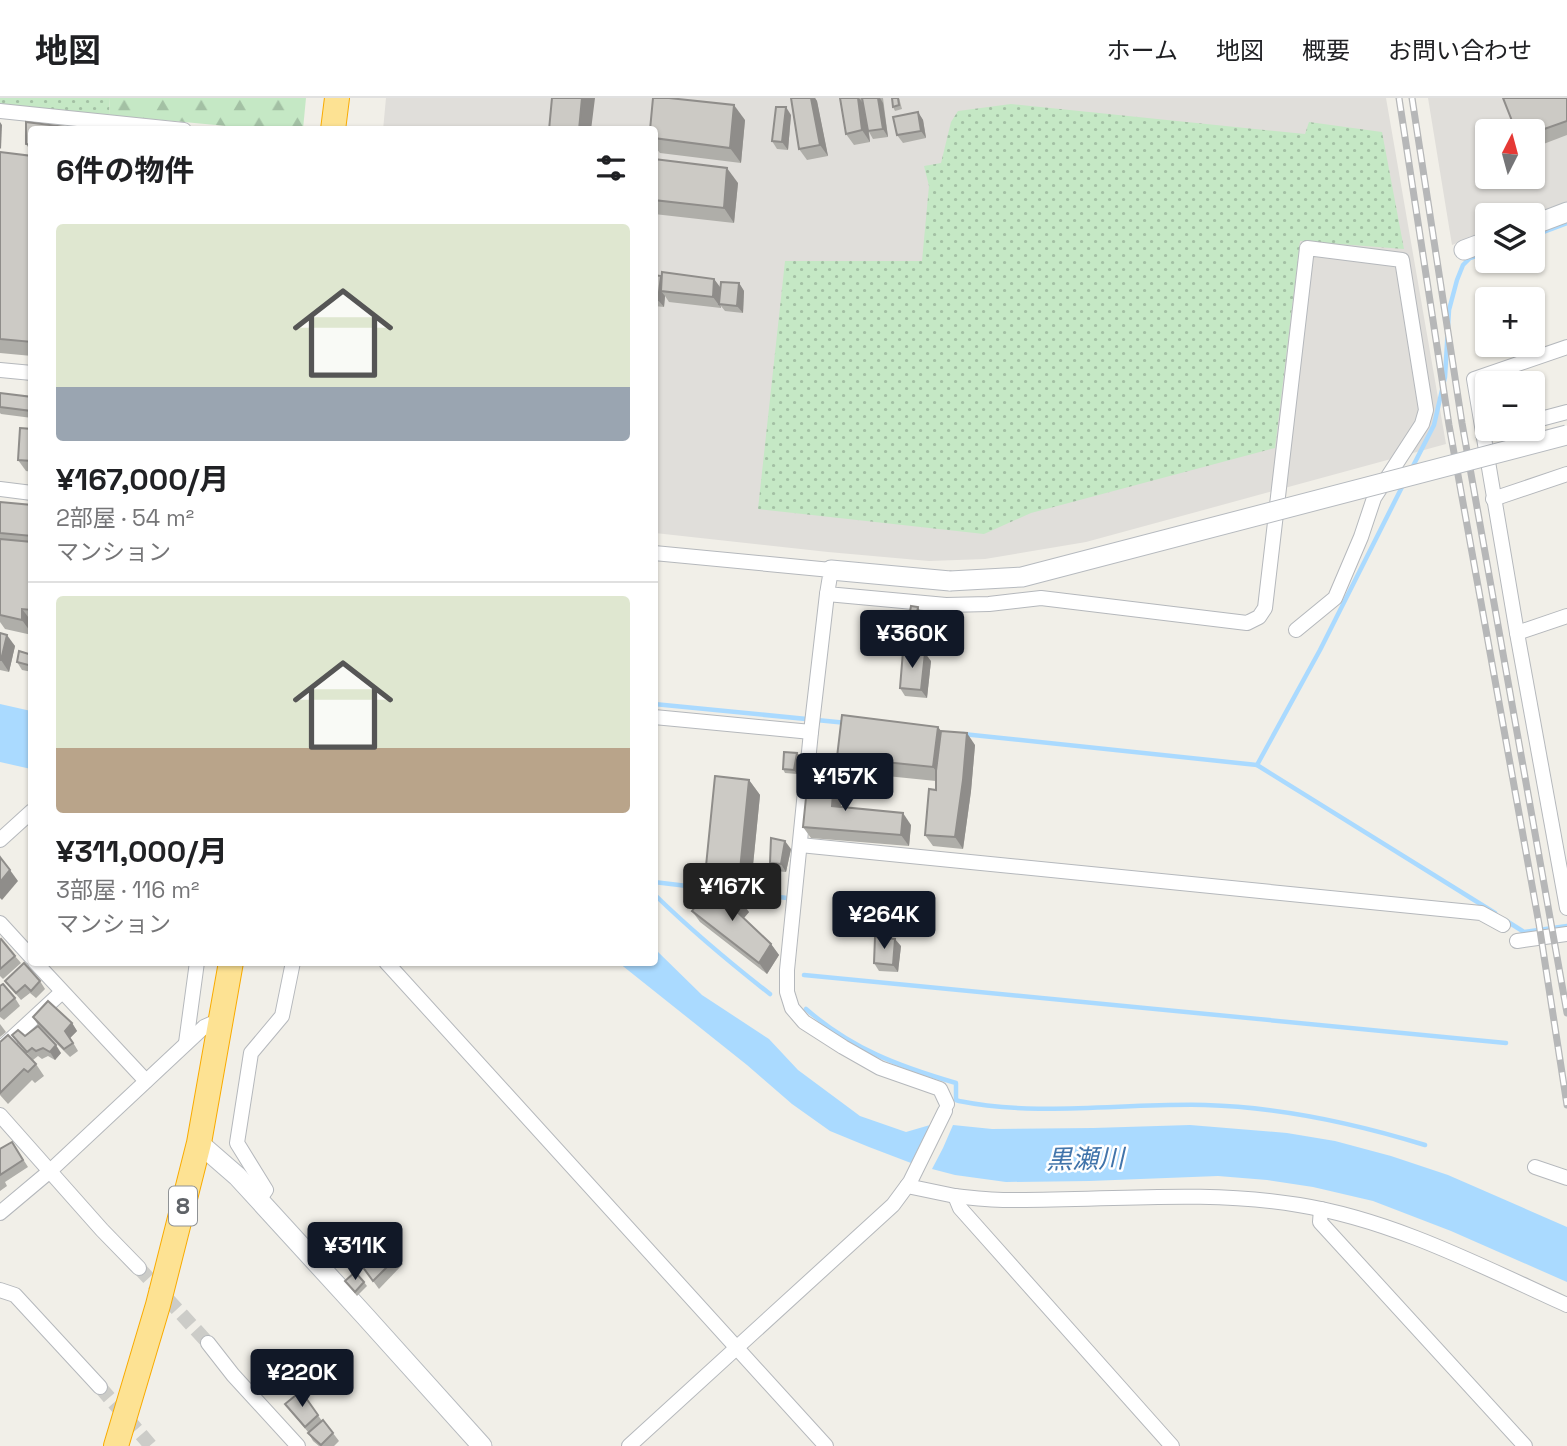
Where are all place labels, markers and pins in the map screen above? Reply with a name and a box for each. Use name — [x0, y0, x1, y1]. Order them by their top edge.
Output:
pin: ¥360K — [863, 610, 961, 670]
pin: ¥157K — [796, 754, 894, 813]
pin: ¥167K — [683, 864, 781, 923]
pin: ¥264K — [835, 892, 933, 951]
pin: ¥311K — [306, 1222, 404, 1282]
pin: ¥220K — [253, 1350, 351, 1409]

